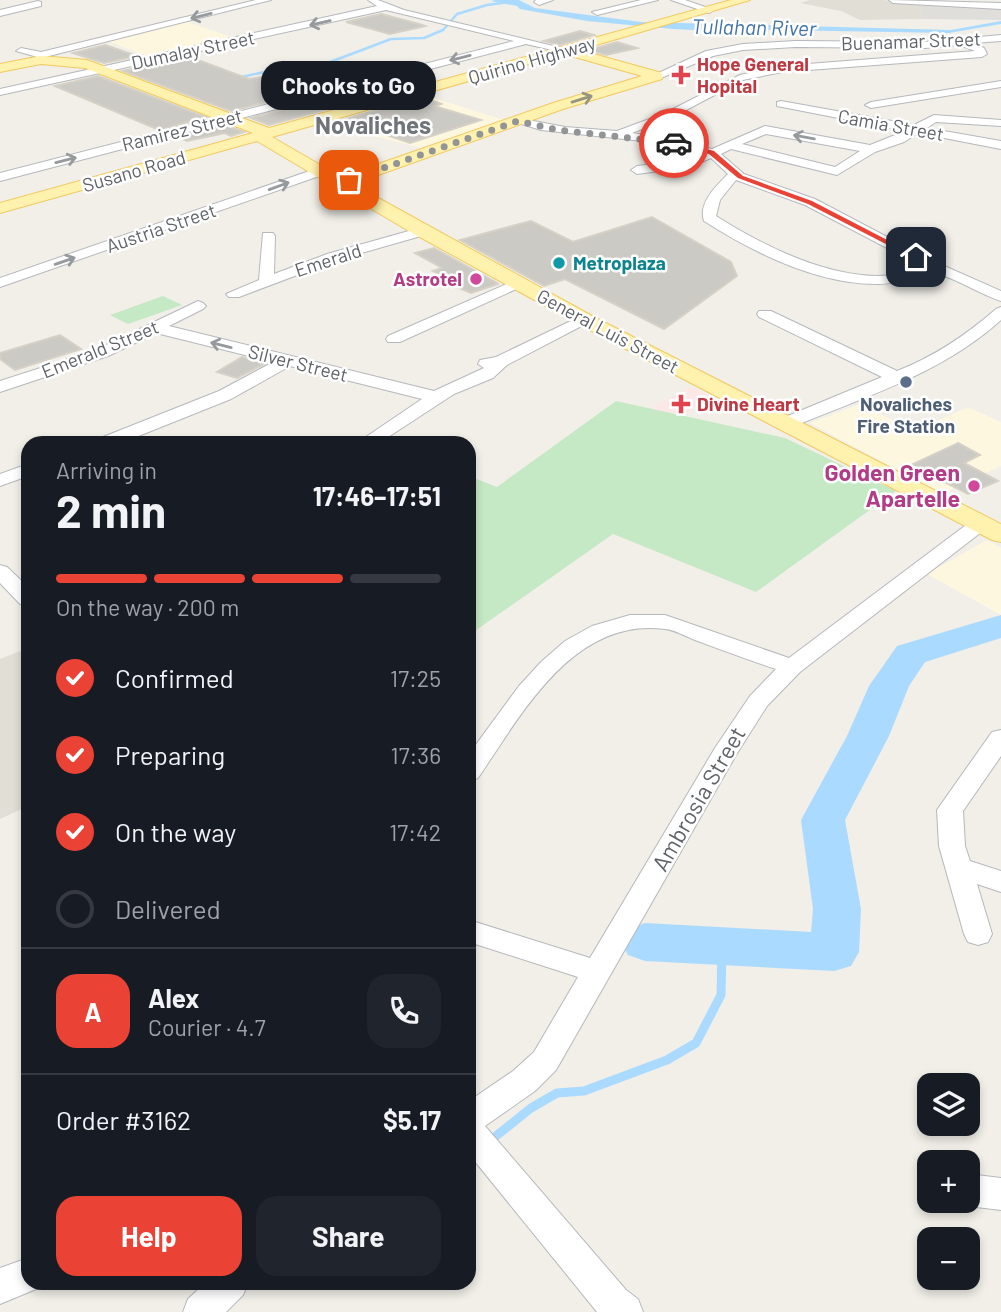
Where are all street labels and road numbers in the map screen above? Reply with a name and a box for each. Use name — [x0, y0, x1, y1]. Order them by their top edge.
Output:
street label: Dumalay Street — [129, 25, 257, 74]
street label: Buenamar Street — [841, 27, 981, 54]
street label: Quirino Highway — [466, 30, 598, 89]
street label: Ramirez Street — [119, 103, 244, 156]
street label: Camia Street — [836, 104, 946, 145]
street label: Susano Road — [80, 145, 188, 196]
street label: Austria Street — [103, 198, 219, 257]
street label: Emerald — [292, 238, 364, 281]
street label: General Luis Street — [533, 283, 683, 378]
street label: Emerald Street — [38, 315, 162, 382]
street label: Silver Street — [246, 339, 350, 386]
street label: Ambrosia Street — [645, 721, 751, 876]

